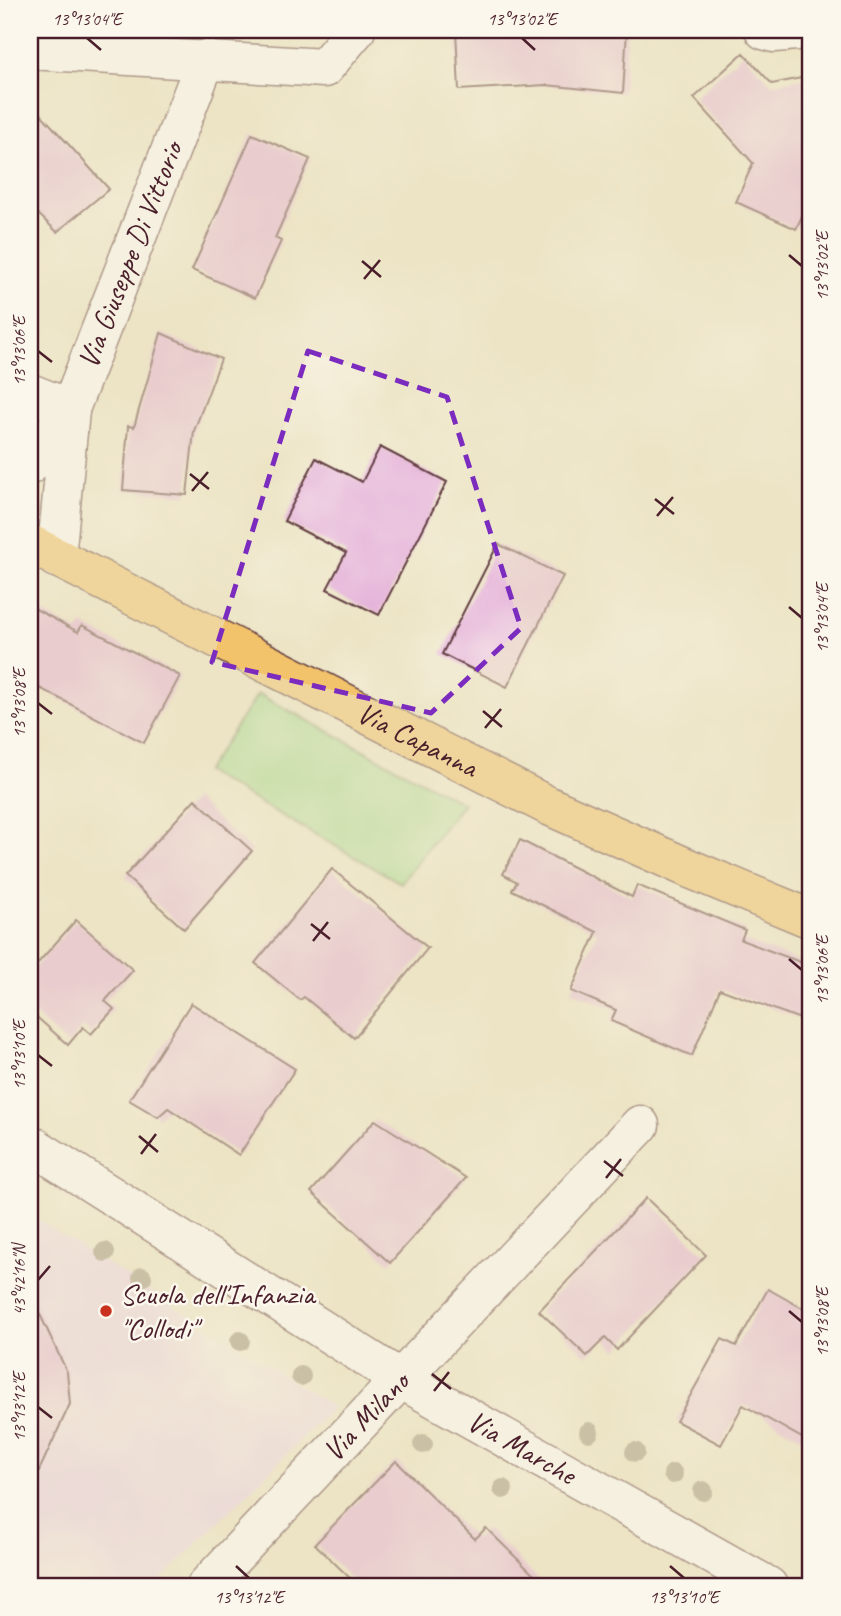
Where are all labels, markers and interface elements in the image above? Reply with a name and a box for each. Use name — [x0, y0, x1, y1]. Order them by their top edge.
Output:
text: 13°13'04"E — [52, 8, 124, 30]
text: 13°13'02"E — [487, 8, 559, 30]
street label: Via Giuseppe Di Vittorio — [69, 133, 192, 374]
text: 13°13'02"E — [811, 229, 833, 301]
text: 13°13'06"E — [8, 314, 30, 386]
text: 13°13'04"E — [811, 581, 833, 653]
text: 13°13'08"E — [8, 666, 30, 738]
street label: Via Capanna — [351, 693, 486, 787]
text: 13°13'06"E — [811, 933, 833, 1005]
text: 13°13'10"E — [8, 1018, 30, 1090]
text: 43°42'16"N — [8, 1241, 30, 1315]
place label: Scuola dell'Infanzia "Collodi" — [120, 1275, 317, 1347]
text: 13°13'08"E — [811, 1285, 833, 1357]
marker: Scuola dell'Infanzia "Collodi" — [98, 1303, 114, 1319]
street label: Via Milano — [314, 1361, 419, 1469]
text: 13°13'12"E — [8, 1370, 30, 1442]
street label: Via Marche — [461, 1402, 585, 1494]
text: 13°13'12"E — [214, 1586, 286, 1608]
text: 13°13'10"E — [649, 1586, 721, 1608]

